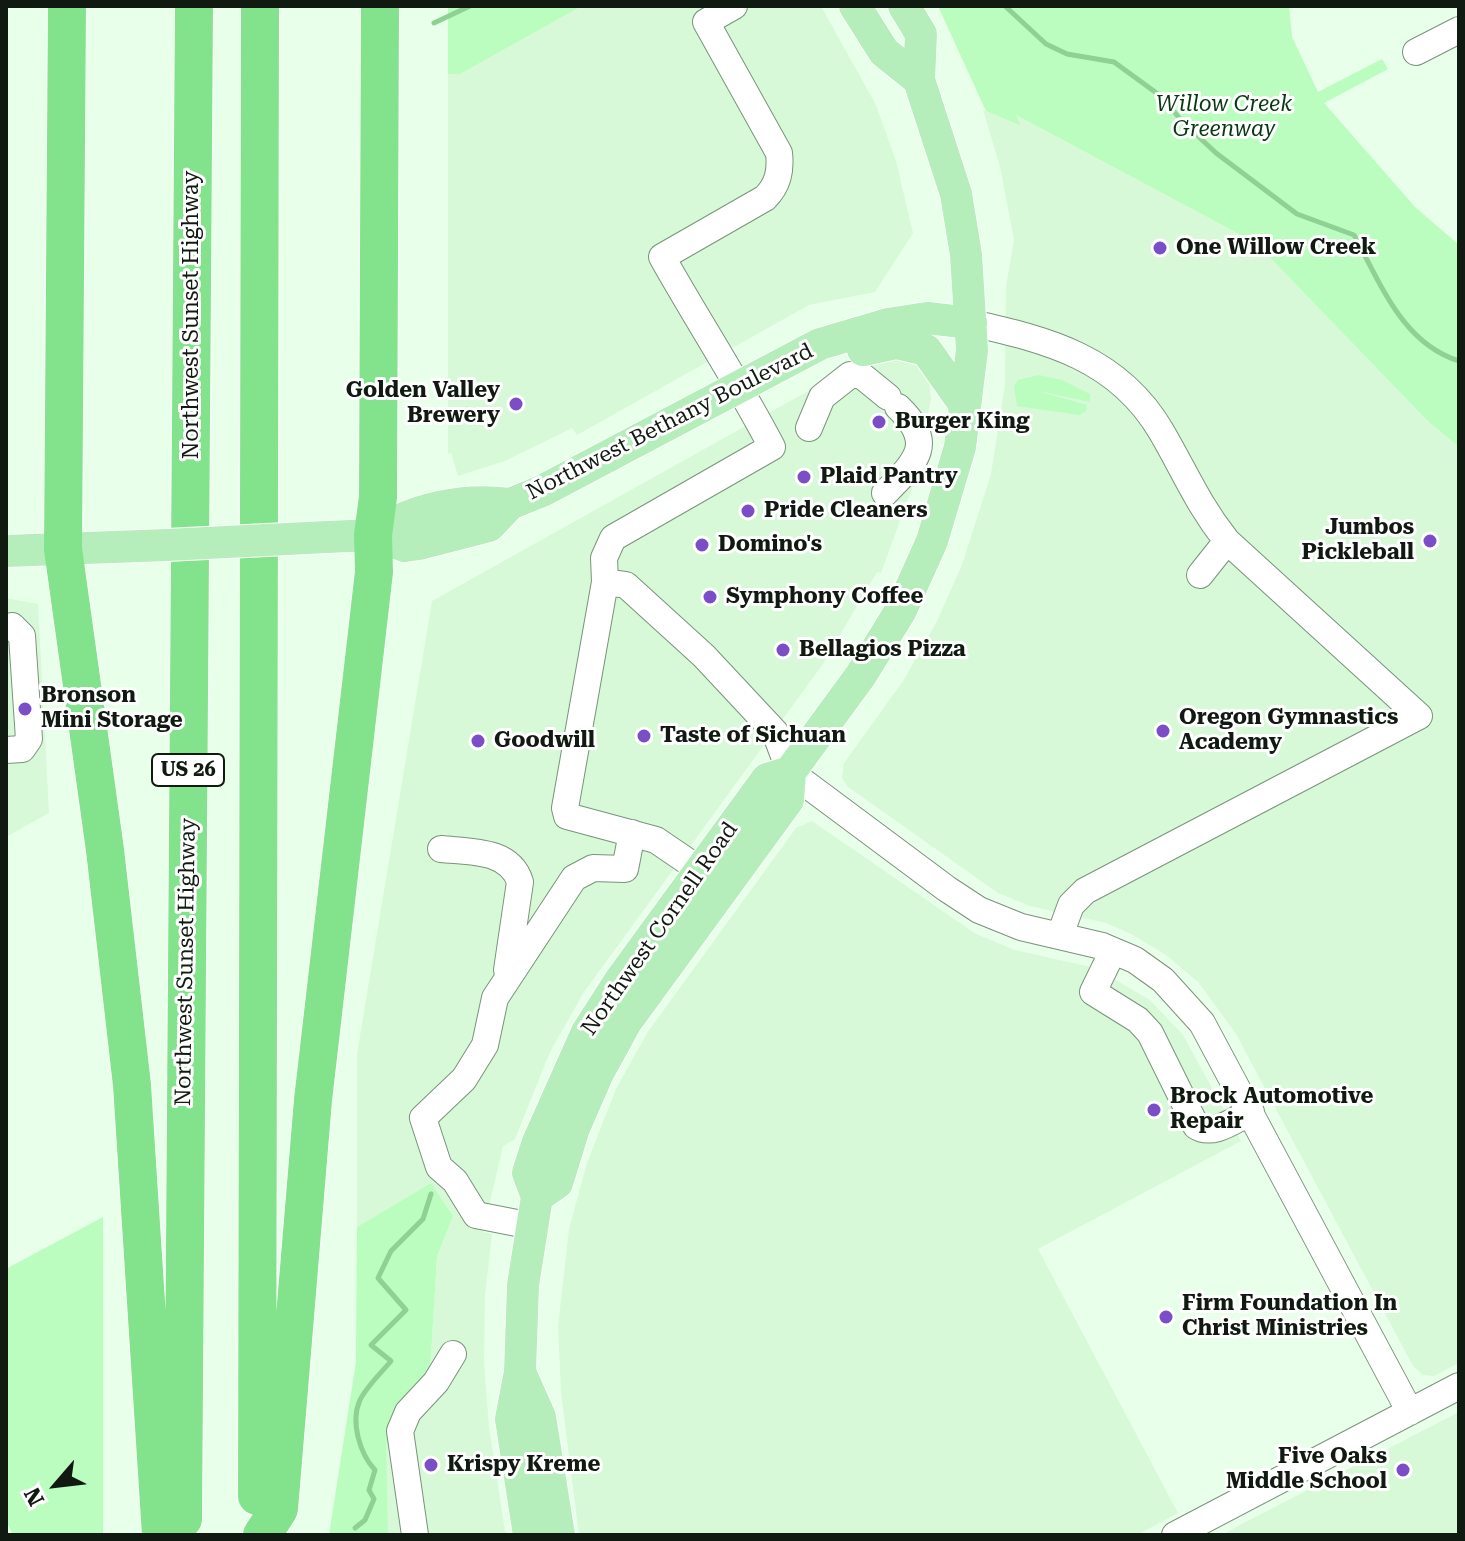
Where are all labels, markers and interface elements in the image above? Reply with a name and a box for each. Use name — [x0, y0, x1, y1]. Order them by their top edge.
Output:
park label: Willow Creek Greenway — [1156, 92, 1292, 144]
street label: Northwest Sunset Highway — [179, 171, 205, 459]
place label: One Willow Creek — [1176, 235, 1376, 261]
marker: One Willow Creek — [1151, 239, 1169, 257]
street label: Northwest Bethany Boulevard — [522, 338, 818, 506]
place label: Golden Valley Brewery — [346, 378, 500, 430]
marker: Golden Valley Brewery — [507, 395, 525, 413]
place label: Burger King — [895, 409, 1030, 435]
marker: Burger King — [870, 413, 888, 431]
place label: Plaid Pantry — [820, 464, 958, 490]
marker: Plaid Pantry — [795, 468, 813, 486]
place label: Pride Cleaners — [764, 498, 928, 524]
marker: Pride Cleaners — [739, 502, 757, 520]
place label: Jumbos Pickleball — [1302, 515, 1414, 566]
place label: Domino's — [718, 532, 822, 558]
marker: Jumbos Pickleball — [1421, 532, 1439, 550]
marker: Domino's — [693, 536, 711, 554]
place label: Symphony Coffee — [726, 584, 923, 610]
marker: Symphony Coffee — [701, 588, 719, 606]
place label: Bellagios Pizza — [799, 637, 966, 663]
marker: Bellagios Pizza — [774, 641, 792, 659]
place label: Bronson Mini Storage — [41, 683, 183, 734]
marker: Bronson Mini Storage — [16, 700, 34, 718]
place label: Oregon Gymnastics Academy — [1179, 705, 1398, 756]
marker: Oregon Gymnastics Academy — [1154, 722, 1172, 740]
place label: Taste of Sichuan — [660, 723, 846, 749]
marker: Taste of Sichuan — [635, 727, 653, 745]
place label: Goodwill — [494, 728, 595, 754]
marker: Goodwill — [469, 732, 487, 750]
road number: US 26 — [152, 754, 224, 786]
street label: Northwest Cornell Road — [576, 817, 744, 1041]
street label: Northwest Sunset Highway — [170, 818, 202, 1106]
place label: Brock Automotive Repair — [1170, 1084, 1373, 1136]
marker: Brock Automotive Repair — [1145, 1101, 1163, 1119]
place label: Firm Foundation In Christ Ministries — [1182, 1291, 1397, 1342]
marker: Firm Foundation In Christ Ministries — [1157, 1308, 1175, 1326]
place label: Five Oaks Middle School — [1226, 1444, 1387, 1496]
north arrow — [16, 1445, 96, 1525]
place label: Krispy Kreme — [447, 1452, 600, 1478]
marker: Krispy Kreme — [422, 1456, 440, 1474]
marker: Five Oaks Middle School — [1394, 1461, 1412, 1479]
text: N — [19, 1483, 49, 1510]

